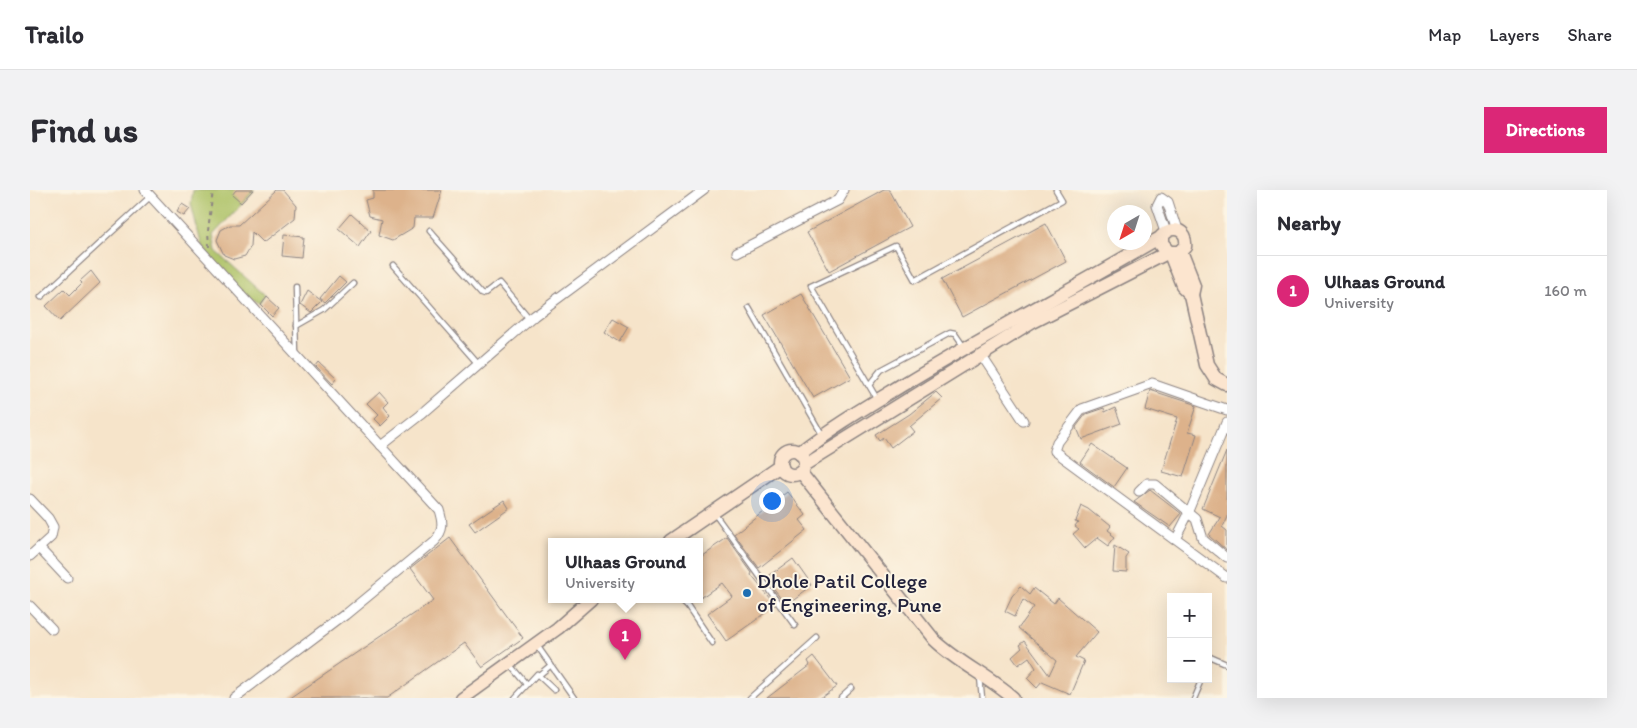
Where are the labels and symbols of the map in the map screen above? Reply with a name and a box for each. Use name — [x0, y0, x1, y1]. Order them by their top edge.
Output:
north arrow — [1107, 205, 1152, 250]
your location — [759, 488, 785, 514]
place label: Dhole Patil College of Engineering, Pune — [757, 568, 942, 617]
marker: Dhole Patil College of Engineering, Pune — [741, 587, 753, 599]
pin: 1 — [609, 619, 641, 660]

